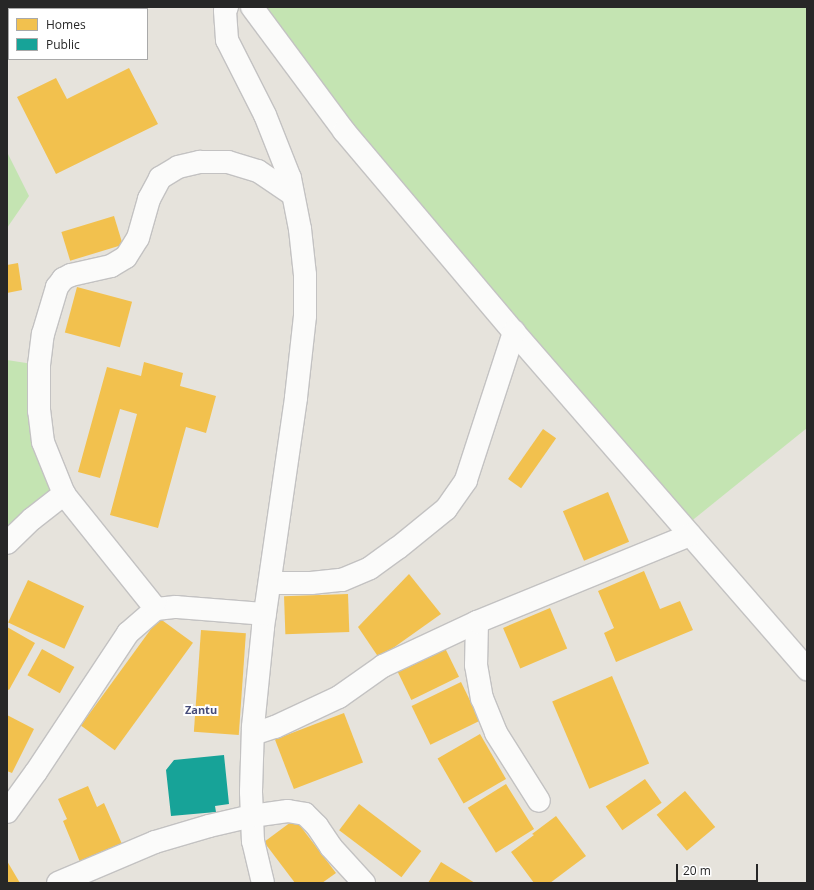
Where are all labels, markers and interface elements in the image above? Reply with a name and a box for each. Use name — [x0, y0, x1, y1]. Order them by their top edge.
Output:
legend — [8, 8, 148, 60]
text: Homes — [46, 16, 86, 33]
text: Public — [46, 36, 80, 53]
district label: Zantu — [185, 703, 217, 717]
scale bar — [678, 856, 760, 882]
text: 20 m — [683, 862, 711, 879]

